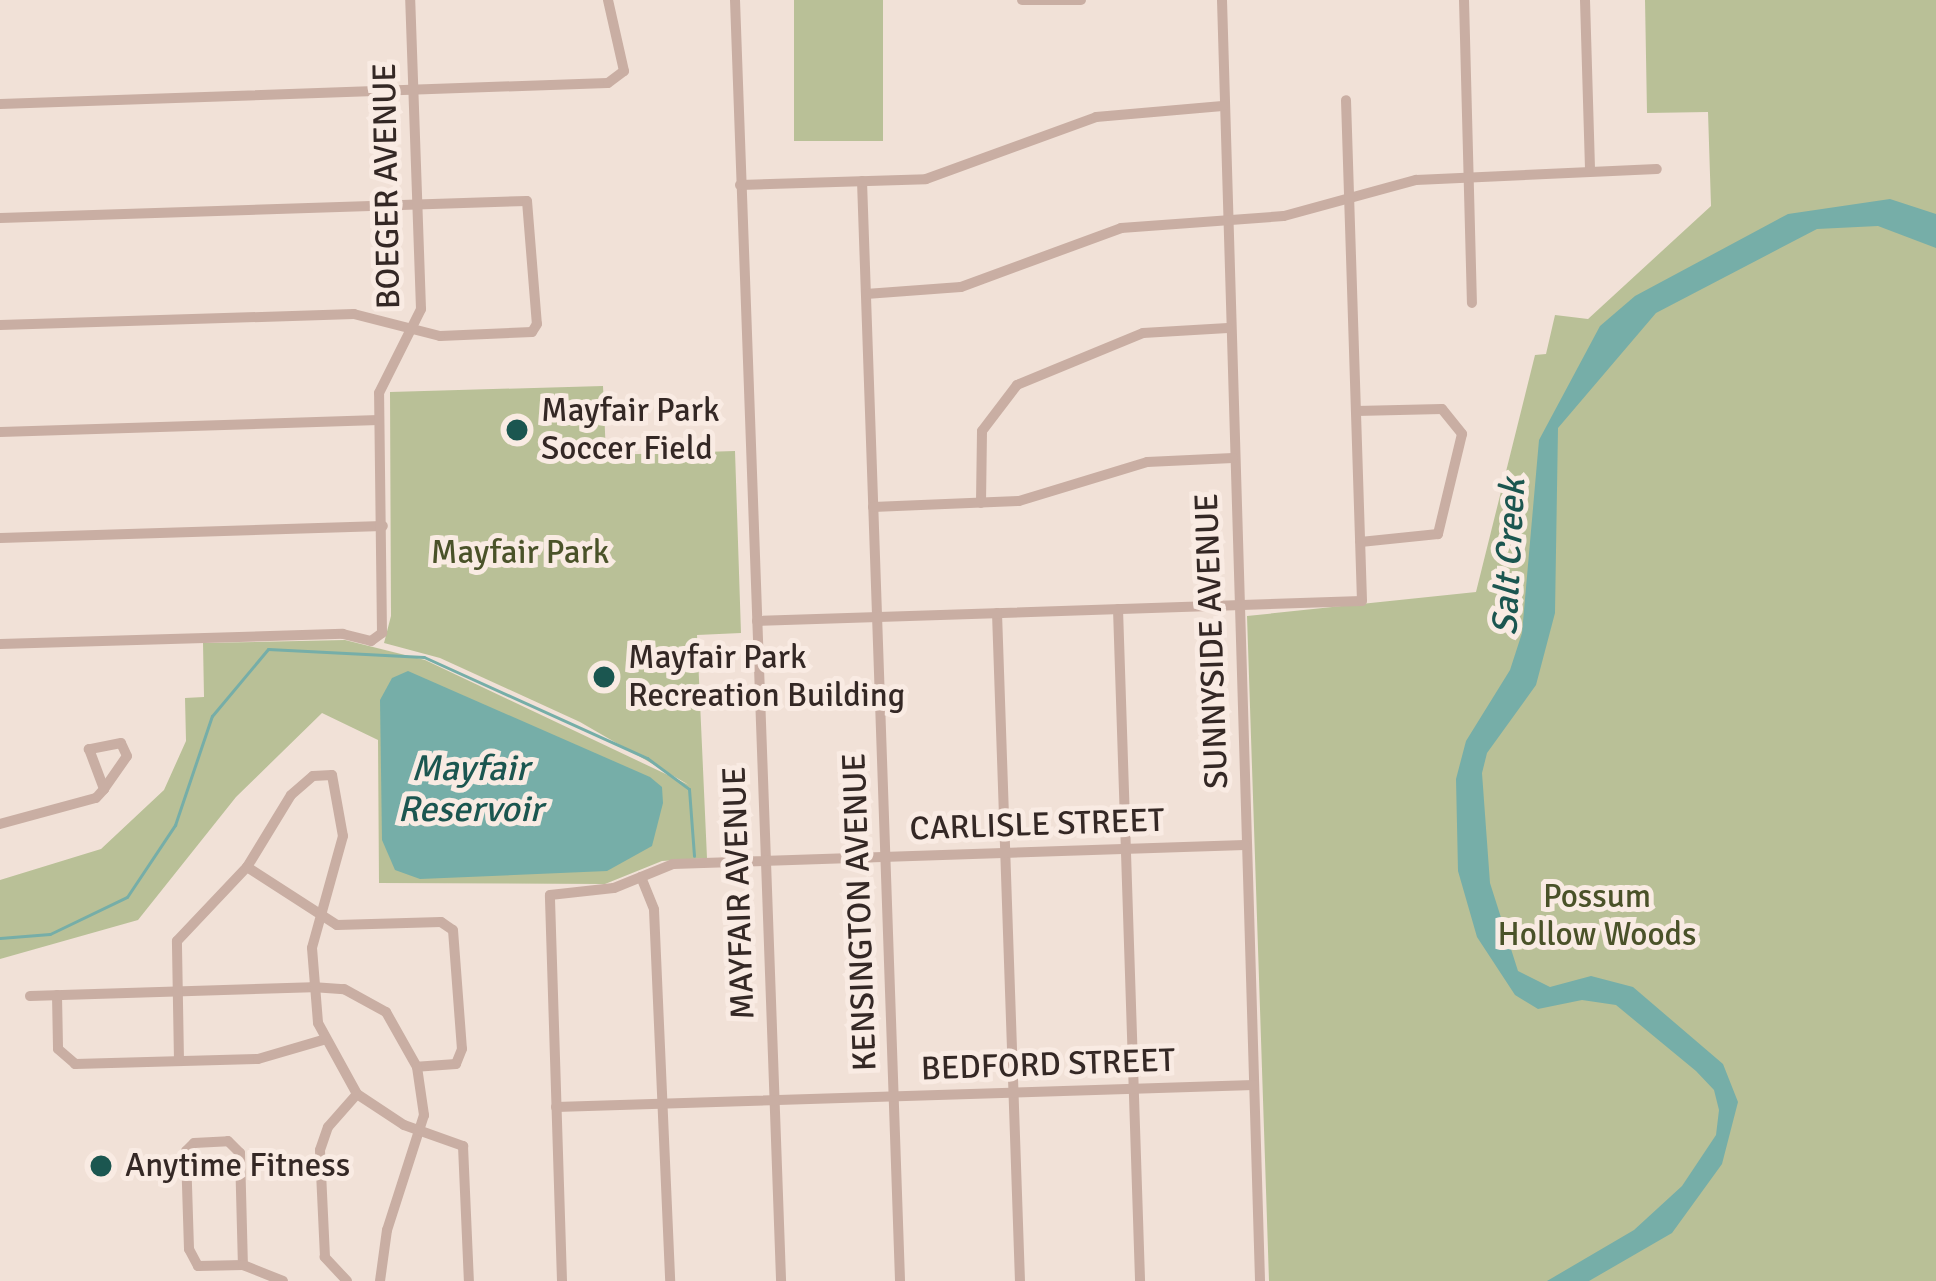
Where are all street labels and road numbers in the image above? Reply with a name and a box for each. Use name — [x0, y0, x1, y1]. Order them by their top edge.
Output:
street label: BOEGER AVENUE — [365, 63, 409, 309]
street label: SUNNYSIDE AVENUE — [1187, 492, 1237, 790]
street label: KENSINGTON AVENUE — [835, 752, 885, 1072]
street label: MAYFAIR AVENUE — [715, 766, 763, 1020]
street label: CARLISLE STREET — [909, 801, 1165, 849]
street label: BEDFORD STREET — [920, 1041, 1176, 1089]

